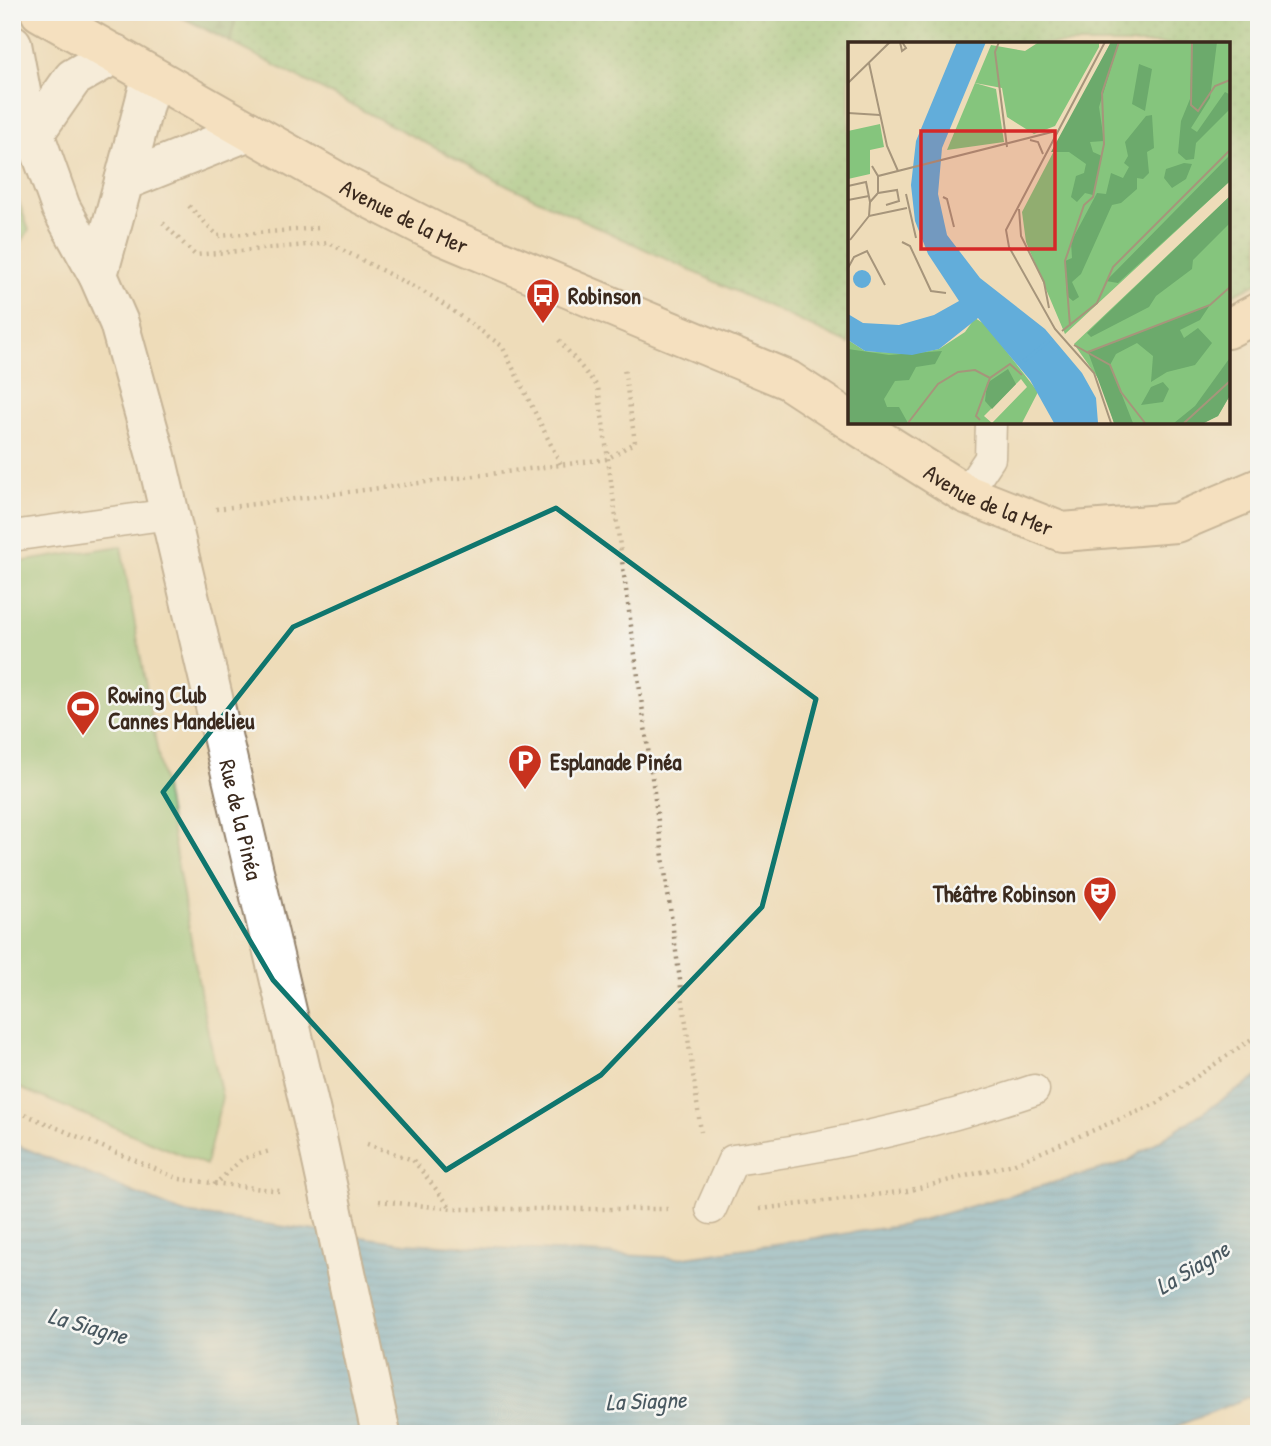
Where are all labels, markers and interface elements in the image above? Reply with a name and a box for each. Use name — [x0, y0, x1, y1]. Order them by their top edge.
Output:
inset map — [848, 42, 1229, 424]
street label: Avenue de la Mer — [335, 171, 474, 261]
bus stop icon: Robinson — [524, 276, 562, 325]
place label: Robinson — [568, 280, 641, 311]
street label: Avenue de la Mer — [918, 456, 1058, 543]
place label: Rowing Club Cannes Mandelieu — [108, 679, 255, 736]
sports icon: Rowing Club Cannes Mandelieu — [64, 688, 102, 737]
parking icon: Esplanade Pinéa — [506, 742, 544, 791]
place label: Esplanade Pinéa — [550, 746, 682, 778]
street label: Rue de la Pinéa — [213, 756, 271, 883]
theatre icon: Théâtre Robinson — [1081, 874, 1119, 923]
place label: Théâtre Robinson — [932, 878, 1076, 909]
water label: La Siagne — [1149, 1232, 1237, 1302]
water label: La Siagne — [45, 1298, 133, 1353]
water label: La Siagne — [605, 1383, 688, 1418]

